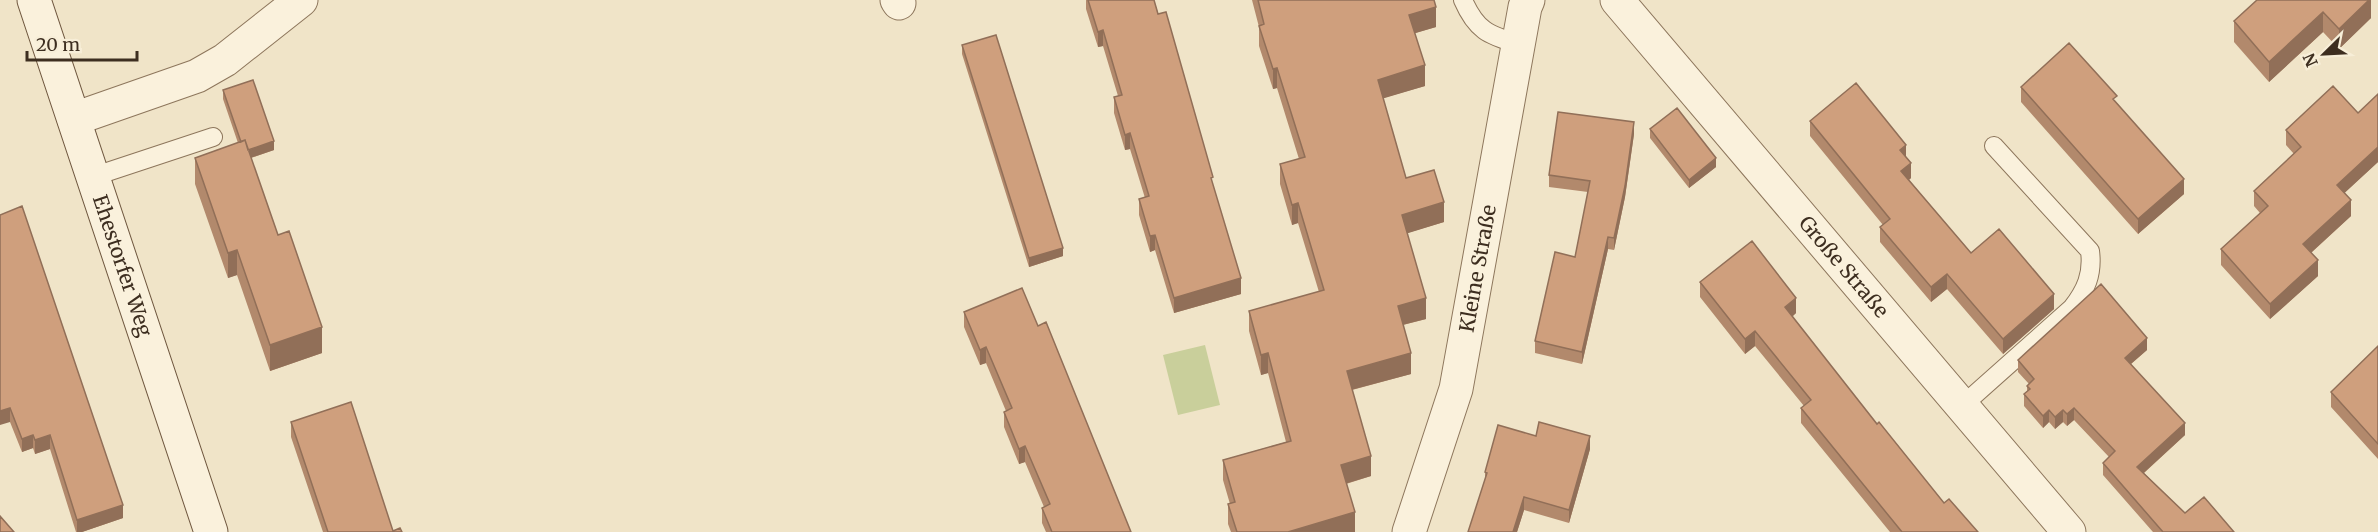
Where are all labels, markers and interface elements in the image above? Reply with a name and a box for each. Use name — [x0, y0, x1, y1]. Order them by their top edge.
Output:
scale bar — [27, 24, 136, 62]
north arrow — [2294, 24, 2354, 84]
text: 20 m — [36, 33, 80, 56]
text: N — [2298, 50, 2322, 70]
street label: Ehestorfer Weg — [88, 192, 158, 339]
street label: Kleine Straße — [1453, 203, 1501, 334]
street label: Große Straße — [1794, 210, 1894, 322]

